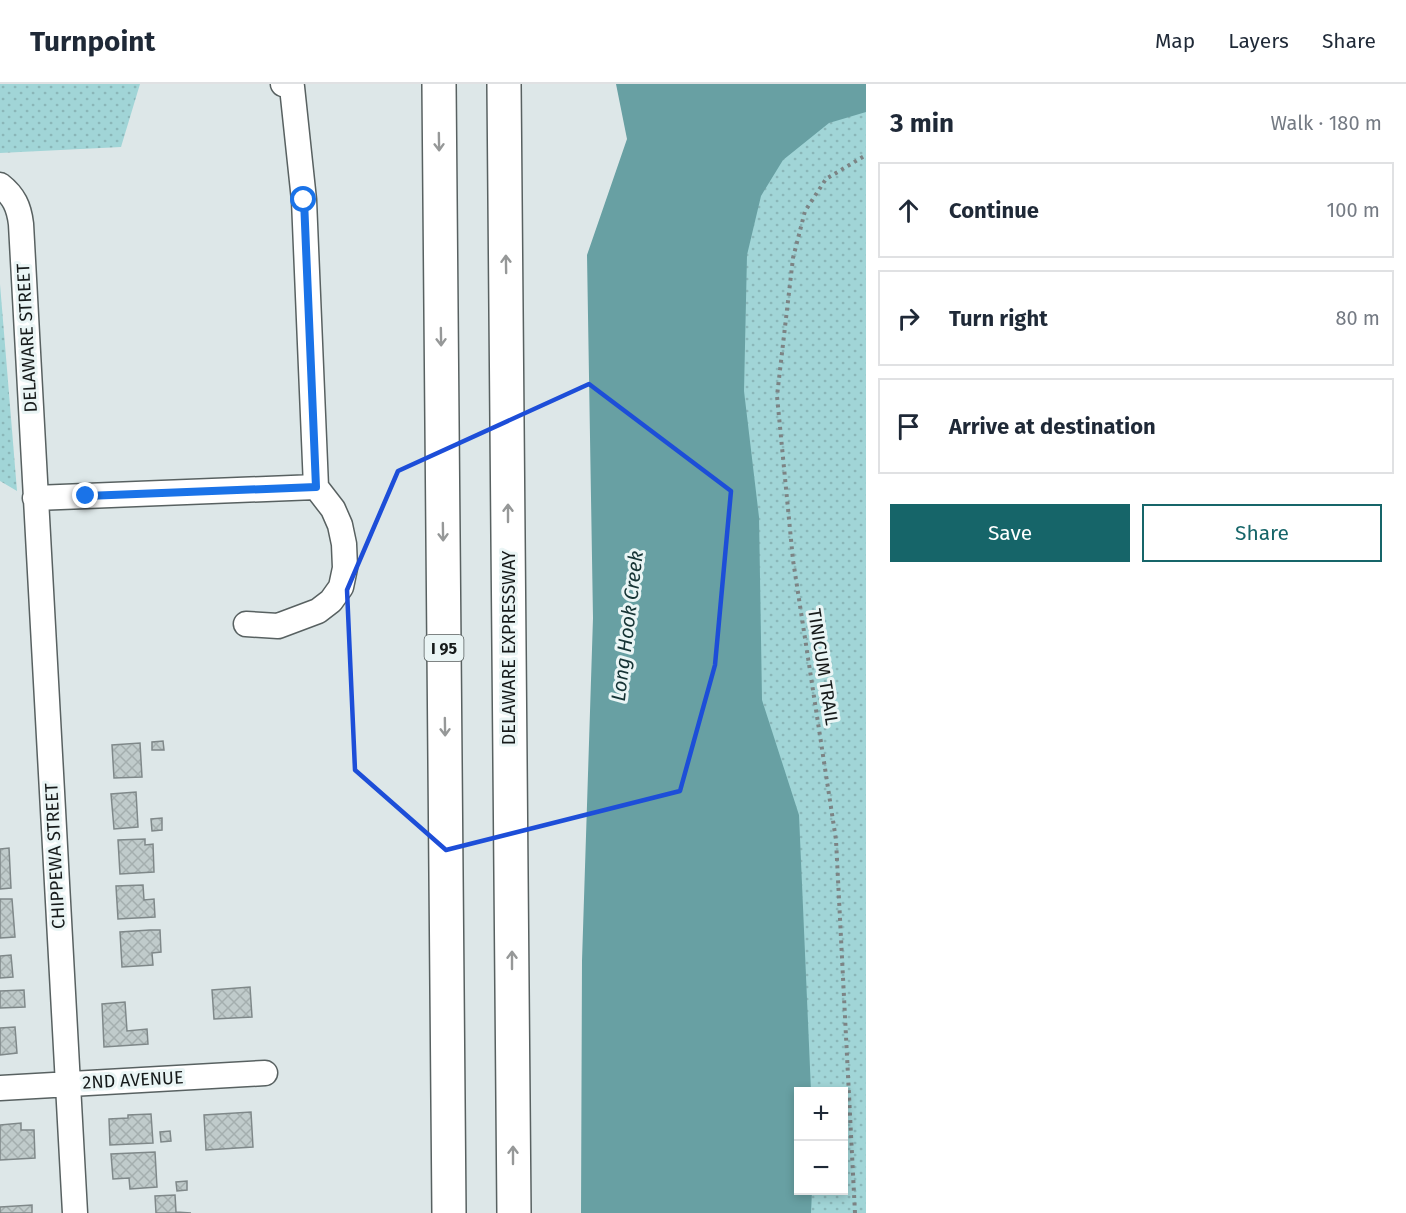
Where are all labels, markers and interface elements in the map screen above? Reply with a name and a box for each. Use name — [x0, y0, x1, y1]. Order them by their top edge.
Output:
text: Turnpoint — [30, 25, 155, 58]
text: Map — [1155, 28, 1195, 54]
text: Layers — [1228, 28, 1289, 54]
text: Share — [1322, 28, 1376, 54]
text: 3 min — [890, 108, 954, 139]
text: Walk · 180 m — [1271, 111, 1382, 135]
one-way arrow — [433, 132, 445, 152]
route start — [290, 186, 316, 212]
icon: ahead — [892, 194, 925, 227]
text: Continue — [949, 197, 1039, 224]
text: 100 m — [1327, 198, 1380, 222]
one-way arrow — [500, 255, 511, 275]
street label: DELAWARE STREET — [12, 262, 42, 413]
icon: right — [892, 302, 925, 335]
text: Turn right — [949, 305, 1048, 332]
text: 80 m — [1335, 306, 1380, 330]
one-way arrow — [435, 327, 447, 347]
icon: arrive — [892, 410, 925, 443]
text: Arrive at destination — [949, 413, 1156, 440]
route end — [72, 482, 98, 508]
one-way arrow — [502, 503, 514, 523]
button: Save — [890, 504, 1130, 562]
button: Share — [1142, 504, 1382, 562]
one-way arrow — [437, 522, 449, 542]
water label: Long Hook Creek — [606, 549, 648, 703]
street label: DELAWARE EXPRESSWAY — [498, 551, 520, 745]
street label: TINICUM TRAIL — [803, 607, 843, 727]
road number: I 95 — [424, 635, 464, 661]
one-way arrow — [439, 717, 450, 737]
street label: CHIPPEWA STREET — [40, 782, 70, 930]
one-way arrow — [506, 950, 517, 970]
street label: 2ND AVENUE — [82, 1066, 184, 1094]
map controls — [794, 1087, 848, 1195]
button: + — [794, 1087, 848, 1141]
button: − — [794, 1141, 848, 1195]
one-way arrow — [507, 1145, 519, 1165]

